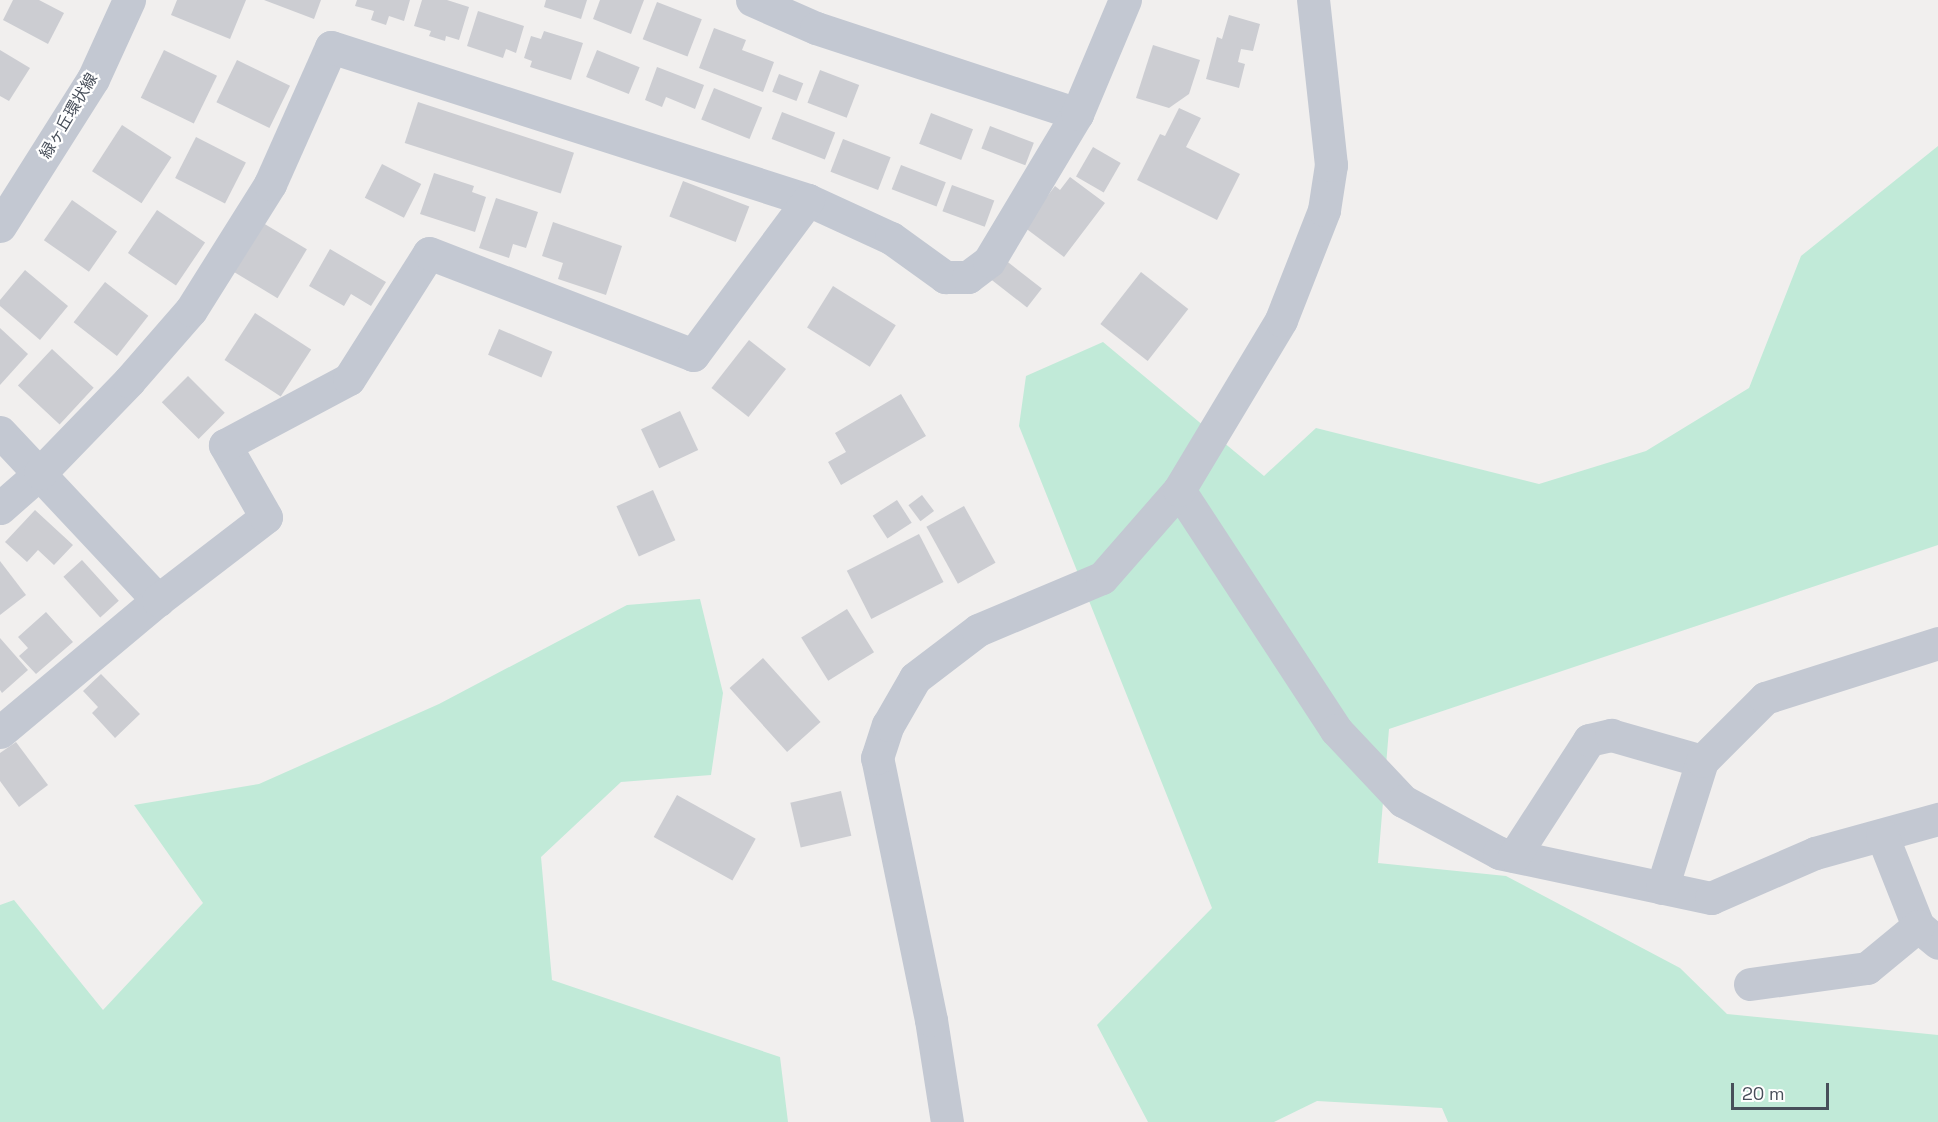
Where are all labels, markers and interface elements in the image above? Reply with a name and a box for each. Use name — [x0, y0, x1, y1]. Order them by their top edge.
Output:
street label: 緑ヶ丘環状線 — [36, 70, 102, 162]
scale bar — [1734, 1071, 1832, 1109]
text: 20 m — [1742, 1082, 1785, 1105]

